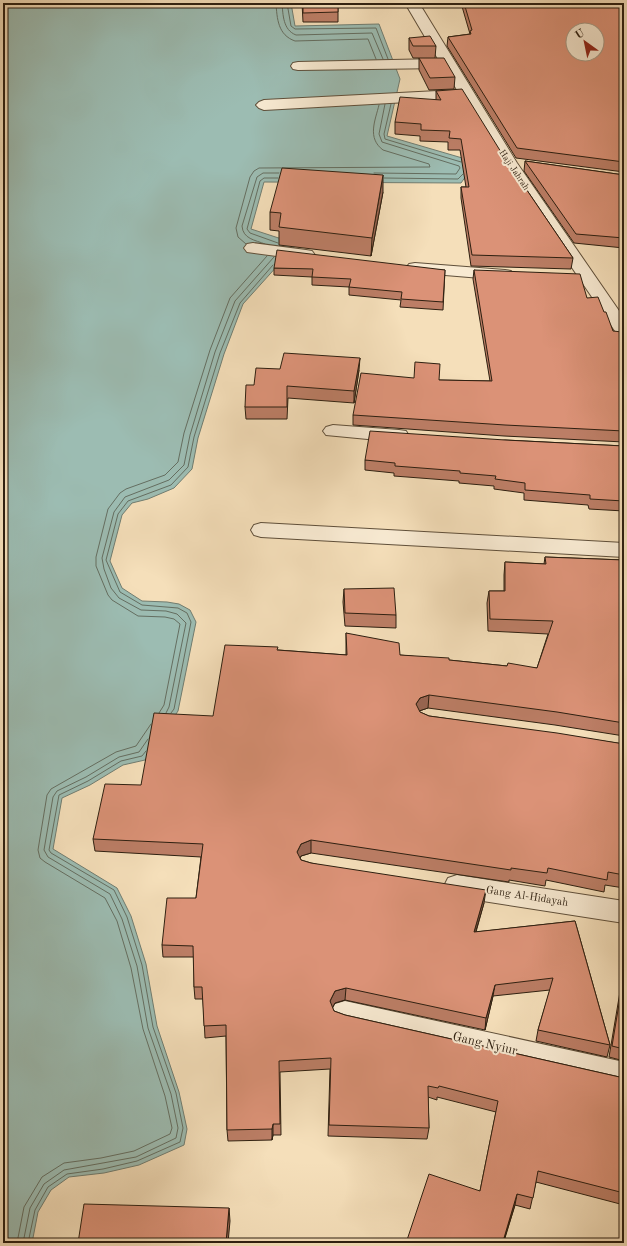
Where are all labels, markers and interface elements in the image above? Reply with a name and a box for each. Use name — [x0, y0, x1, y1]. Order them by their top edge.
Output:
north arrow — [565, 22, 605, 62]
text: U — [574, 28, 587, 42]
street label: Haji Jahrah — [497, 148, 531, 192]
street label: Gang Al-Hidayah — [485, 885, 569, 909]
street label: Gang Nyiur — [451, 1030, 519, 1058]

